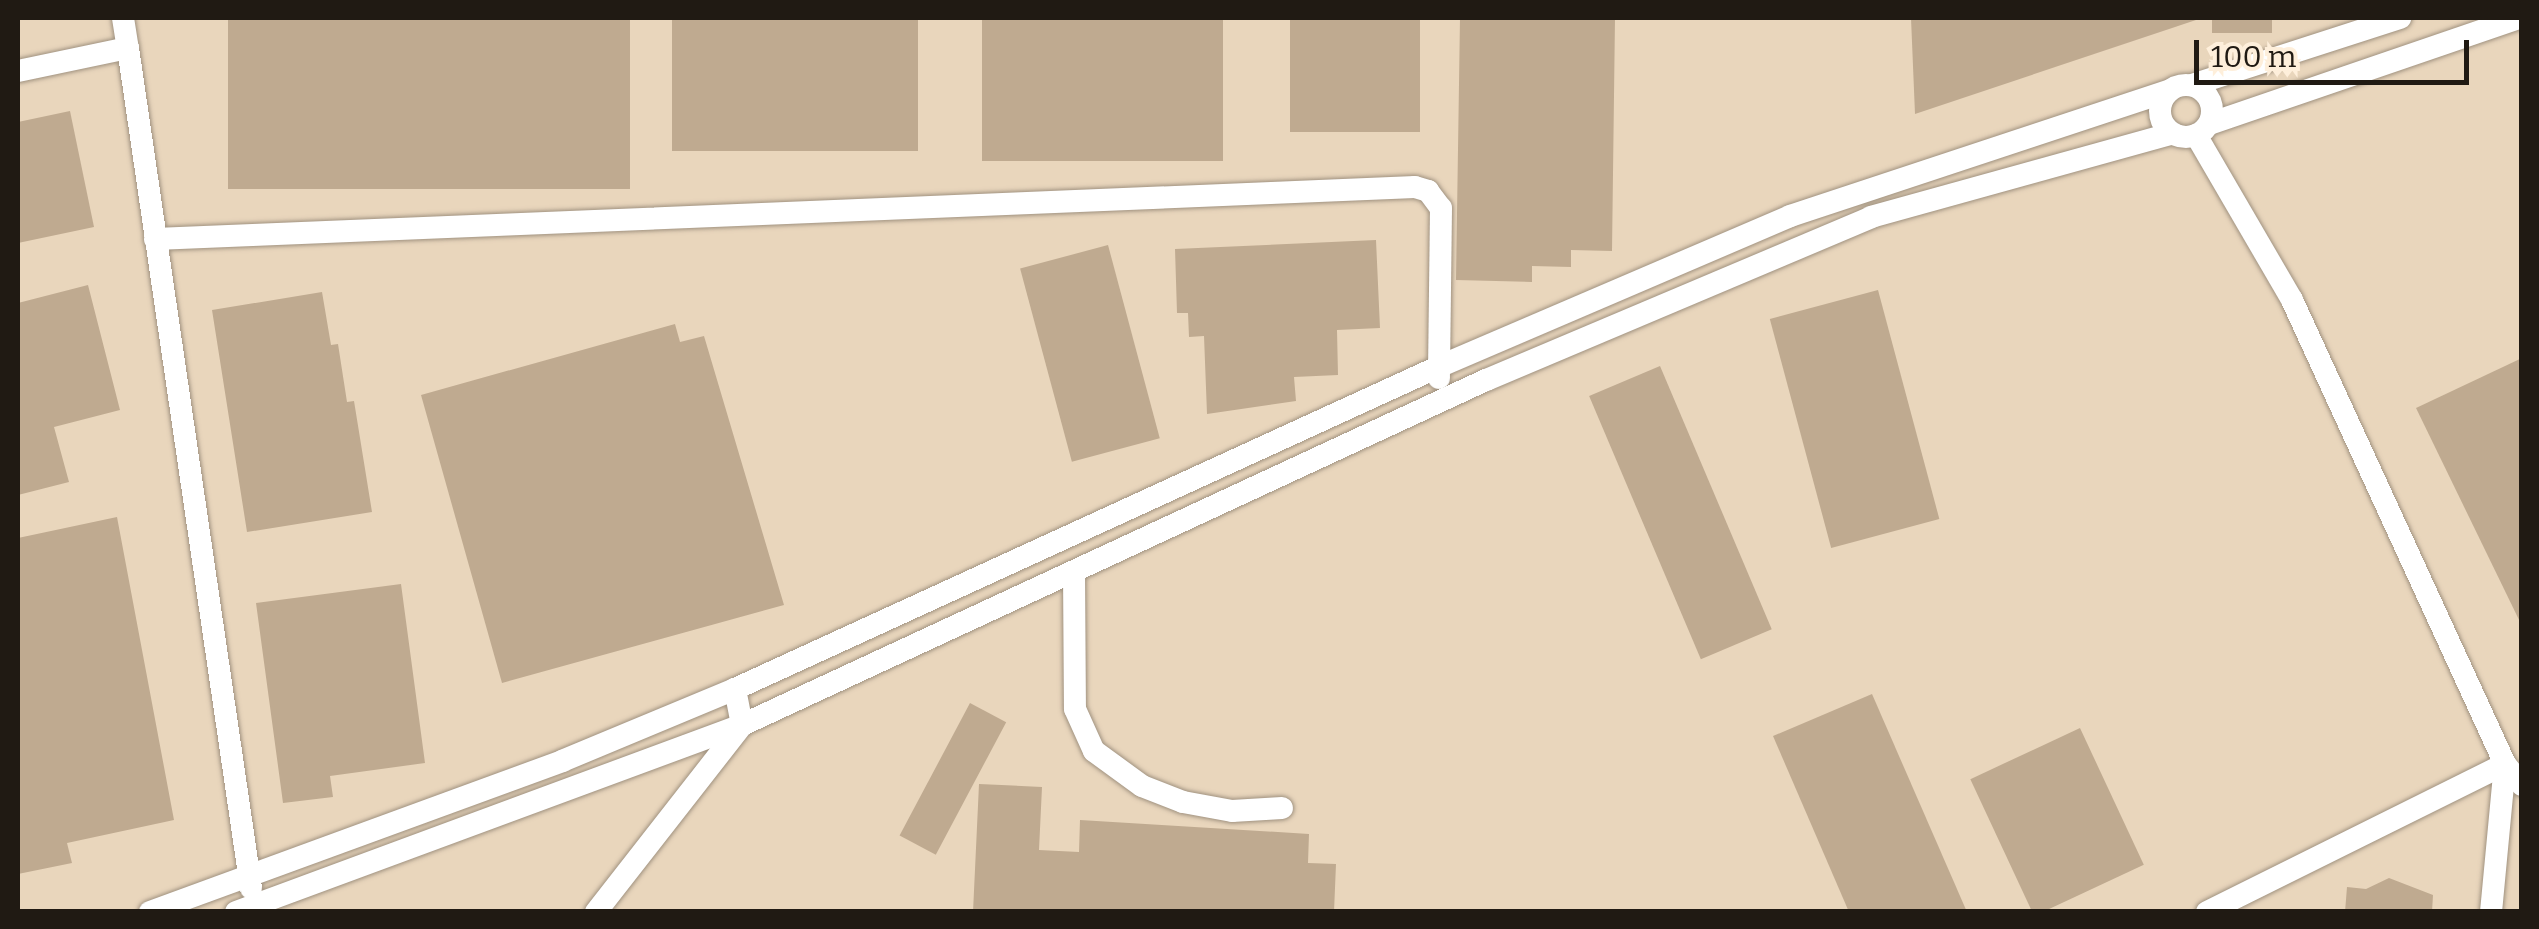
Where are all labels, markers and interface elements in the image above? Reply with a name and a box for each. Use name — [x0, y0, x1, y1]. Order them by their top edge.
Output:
scale bar — [2199, 20, 2474, 82]
text: 100 m — [2211, 39, 2296, 75]

